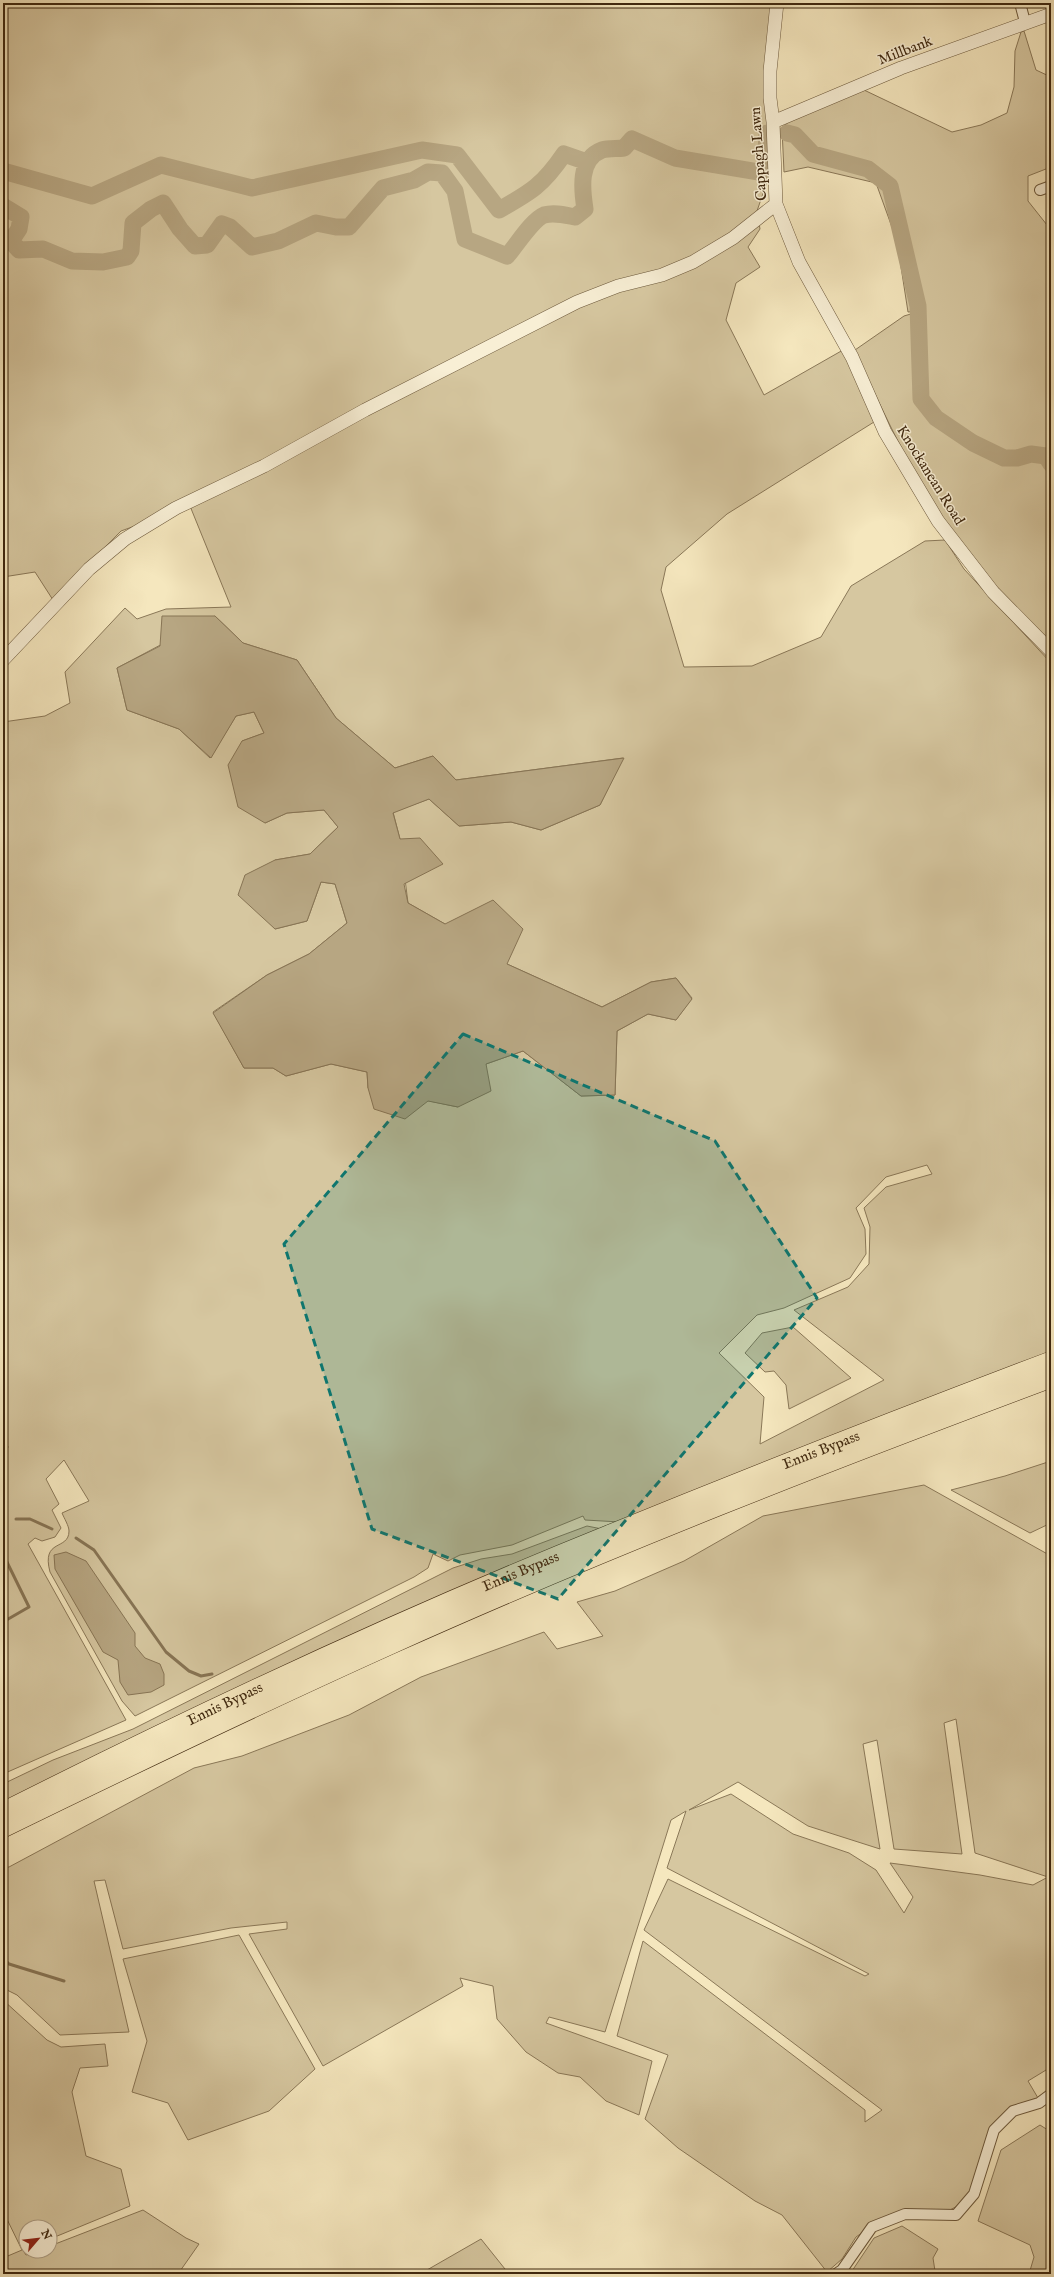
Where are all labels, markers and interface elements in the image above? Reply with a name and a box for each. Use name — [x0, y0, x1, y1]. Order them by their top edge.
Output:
street label: Millbank — [875, 31, 936, 70]
street label: Cappagh Lawn — [746, 106, 771, 202]
street label: Knockanean Road — [892, 422, 969, 530]
street label: Ennis Bypass — [780, 1426, 863, 1474]
street label: Ennis Bypass — [479, 1547, 562, 1596]
street label: Ennis Bypass — [184, 1678, 266, 1730]
north arrow — [18, 2219, 58, 2259]
text: N — [37, 2226, 55, 2243]

